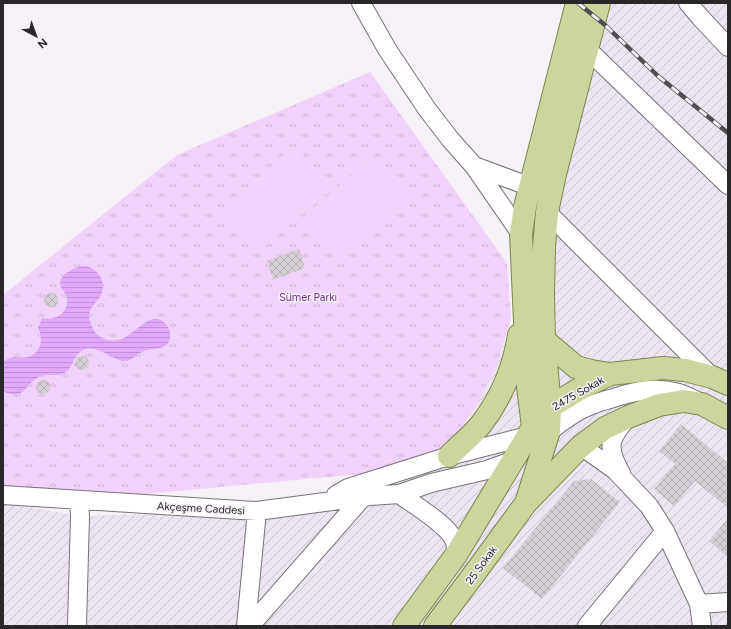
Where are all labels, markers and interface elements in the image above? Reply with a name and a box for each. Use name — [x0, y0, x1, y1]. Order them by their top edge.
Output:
north arrow — [16, 16, 56, 56]
text: N — [35, 35, 50, 51]
park label: Sümer Parkı — [279, 291, 337, 304]
street label: 2475 Sokak — [550, 373, 607, 413]
street label: Akçeşme Caddesi — [157, 500, 245, 517]
street label: 25 Sokak — [463, 543, 500, 587]

